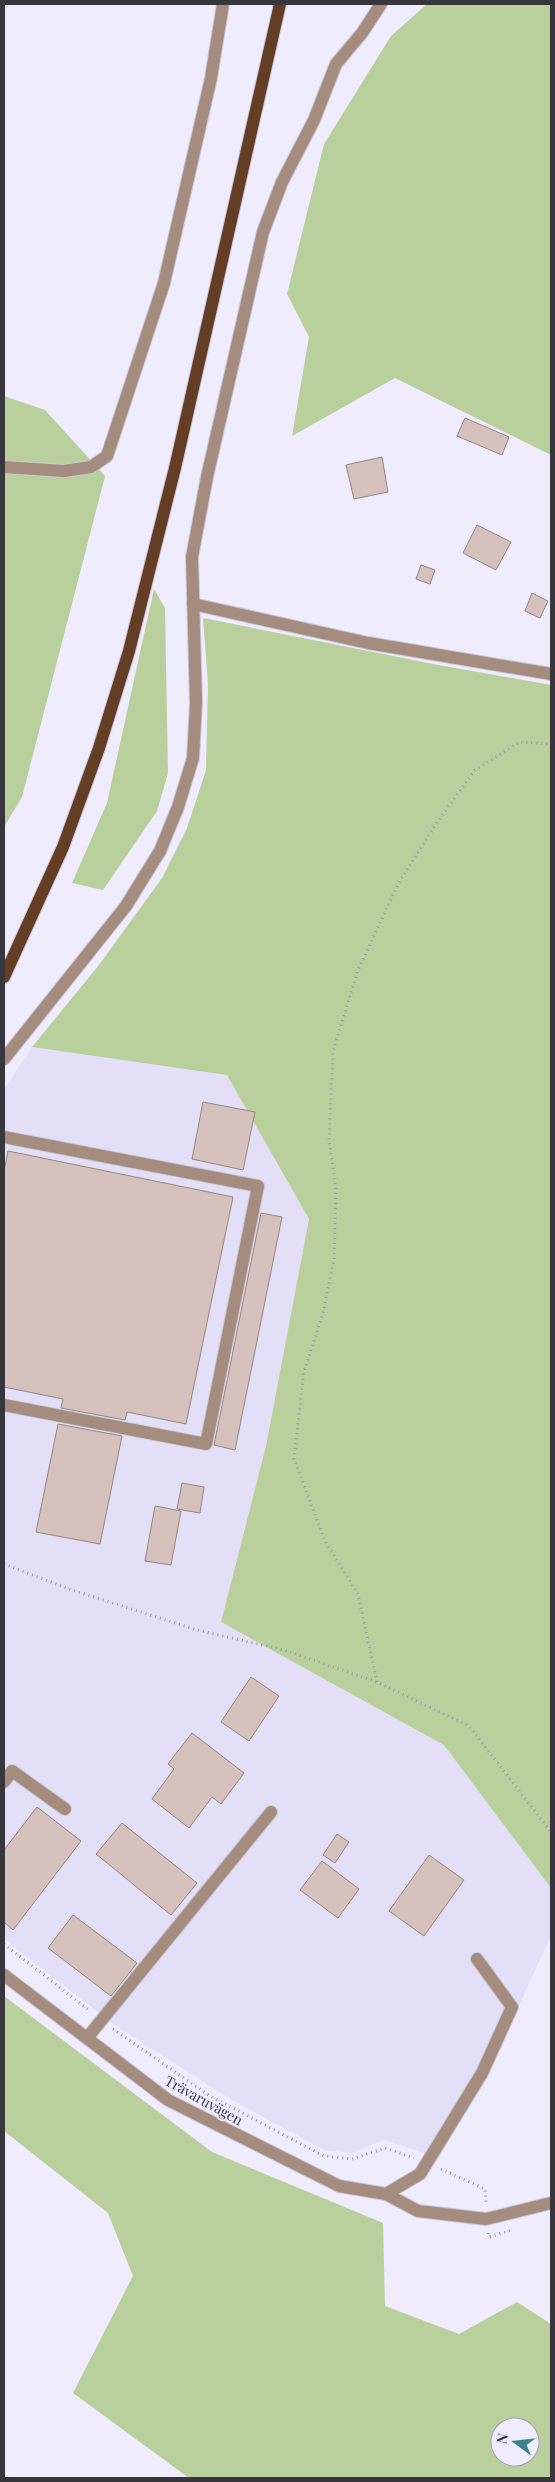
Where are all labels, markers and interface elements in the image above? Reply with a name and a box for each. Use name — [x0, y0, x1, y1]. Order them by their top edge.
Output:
street label: Trävaruvägen — [162, 2071, 247, 2130]
north arrow — [490, 2417, 540, 2467]
text: N — [491, 2431, 512, 2446]

